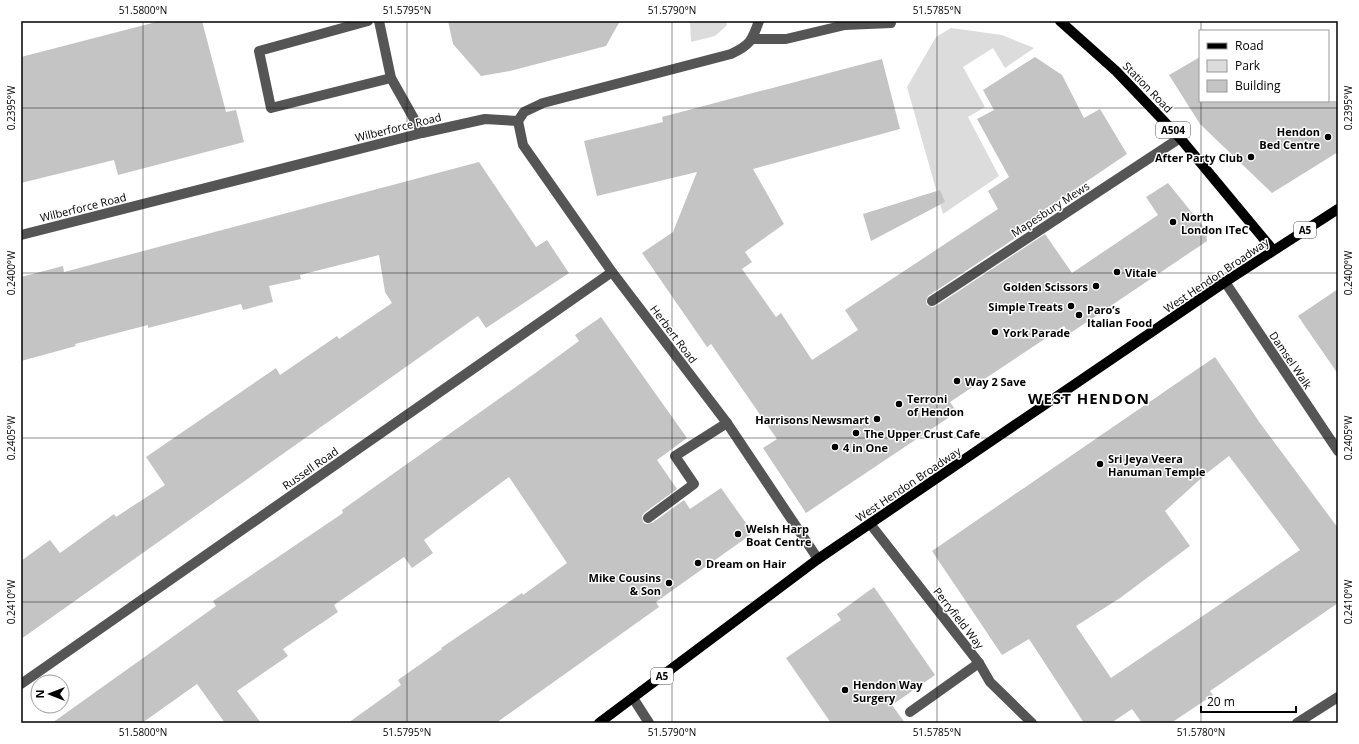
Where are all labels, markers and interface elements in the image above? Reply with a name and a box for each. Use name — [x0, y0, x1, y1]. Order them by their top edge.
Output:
text: 51.5800°N — [119, 3, 167, 17]
text: 51.5795°N — [383, 3, 431, 17]
text: 51.5790°N — [648, 3, 696, 17]
text: 51.5785°N — [913, 3, 961, 17]
legend — [1199, 30, 1329, 102]
text: Road — [1235, 37, 1264, 54]
text: Park — [1235, 57, 1261, 74]
street label: Station Road — [1120, 58, 1176, 116]
text: Building — [1235, 77, 1281, 94]
text: 0.2395°W — [4, 85, 18, 130]
text: 0.2395°W — [1341, 85, 1355, 130]
street label: Wilberforce Road — [353, 109, 443, 145]
road number: A504 — [1156, 122, 1190, 138]
place label: Hendon Bed Centre — [1259, 124, 1320, 152]
marker: Hendon Bed Centre — [1323, 132, 1333, 142]
place label: After Party Club — [1155, 150, 1243, 165]
marker: After Party Club — [1246, 152, 1256, 162]
street label: Mapesbury Mews — [1008, 178, 1092, 240]
street label: Wilberforce Road — [38, 189, 128, 225]
place label: North London ITeC — [1181, 209, 1249, 237]
marker: North London ITeC — [1168, 217, 1178, 227]
road number: A5 — [1294, 222, 1316, 238]
street label: West Hendon Broadway — [1161, 234, 1272, 316]
text: 0.2400°W — [4, 250, 18, 295]
text: 0.2400°W — [1341, 250, 1355, 295]
place label: Vitale — [1125, 265, 1157, 280]
marker: Vitale — [1112, 267, 1122, 277]
place label: Golden Scissors — [1003, 279, 1089, 294]
marker: Golden Scissors — [1091, 281, 1101, 291]
place label: Simple Treats — [988, 299, 1064, 314]
marker: Simple Treats — [1066, 301, 1076, 311]
street label: Herbert Road — [647, 302, 701, 366]
place label: Paro’s Italian Food — [1087, 302, 1152, 330]
marker: Paro’s Italian Food — [1074, 310, 1084, 320]
place label: York Parade — [1003, 325, 1071, 340]
marker: York Parade — [990, 327, 1000, 337]
street label: Damsel Walk — [1266, 328, 1316, 392]
place label: Way 2 Save — [965, 374, 1027, 389]
marker: Way 2 Save — [952, 376, 962, 386]
district label: WEST HENDON — [1028, 388, 1150, 408]
place label: Terroni of Hendon — [907, 391, 964, 419]
marker: Terroni of Hendon — [894, 399, 904, 409]
place label: Harrisons Newsmart — [755, 412, 869, 427]
marker: Harrisons Newsmart — [872, 414, 882, 424]
text: 0.2405°W — [4, 415, 18, 460]
text: 0.2405°W — [1341, 415, 1355, 460]
place label: The Upper Crust Cafe — [864, 426, 981, 441]
marker: The Upper Crust Cafe — [851, 428, 861, 438]
place label: 4 in One — [843, 440, 889, 455]
marker: 4 in One — [830, 442, 840, 452]
street label: Russell Road — [279, 443, 341, 493]
street label: West Hendon Broadway — [853, 443, 964, 525]
place label: Sri Jeya Veera Hanuman Temple — [1108, 451, 1206, 479]
marker: Sri Jeya Veera Hanuman Temple — [1095, 459, 1105, 469]
place label: Welsh Harp Boat Centre — [746, 521, 812, 549]
marker: Welsh Harp Boat Centre — [733, 529, 743, 539]
place label: Dream on Hair — [706, 556, 786, 571]
marker: Dream on Hair — [693, 558, 703, 568]
place label: Mike Cousins & Son — [589, 570, 662, 598]
marker: Mike Cousins & Son — [664, 578, 674, 588]
text: 0.2410°W — [4, 579, 18, 624]
text: 0.2410°W — [1341, 579, 1355, 624]
street label: Perryfield Way — [930, 584, 988, 652]
road number: A5 — [651, 668, 673, 684]
north arrow — [30, 674, 70, 714]
place label: Hendon Way Surgery — [853, 677, 923, 705]
marker: Hendon Way Surgery — [840, 685, 850, 695]
scale bar — [1201, 688, 1296, 714]
text: N — [32, 690, 47, 698]
text: 20 m — [1207, 693, 1235, 710]
text: 51.5800°N — [119, 725, 167, 739]
text: 51.5795°N — [383, 725, 431, 739]
text: 51.5790°N — [648, 725, 696, 739]
text: 51.5785°N — [913, 725, 961, 739]
text: 51.5780°N — [1177, 725, 1225, 739]

